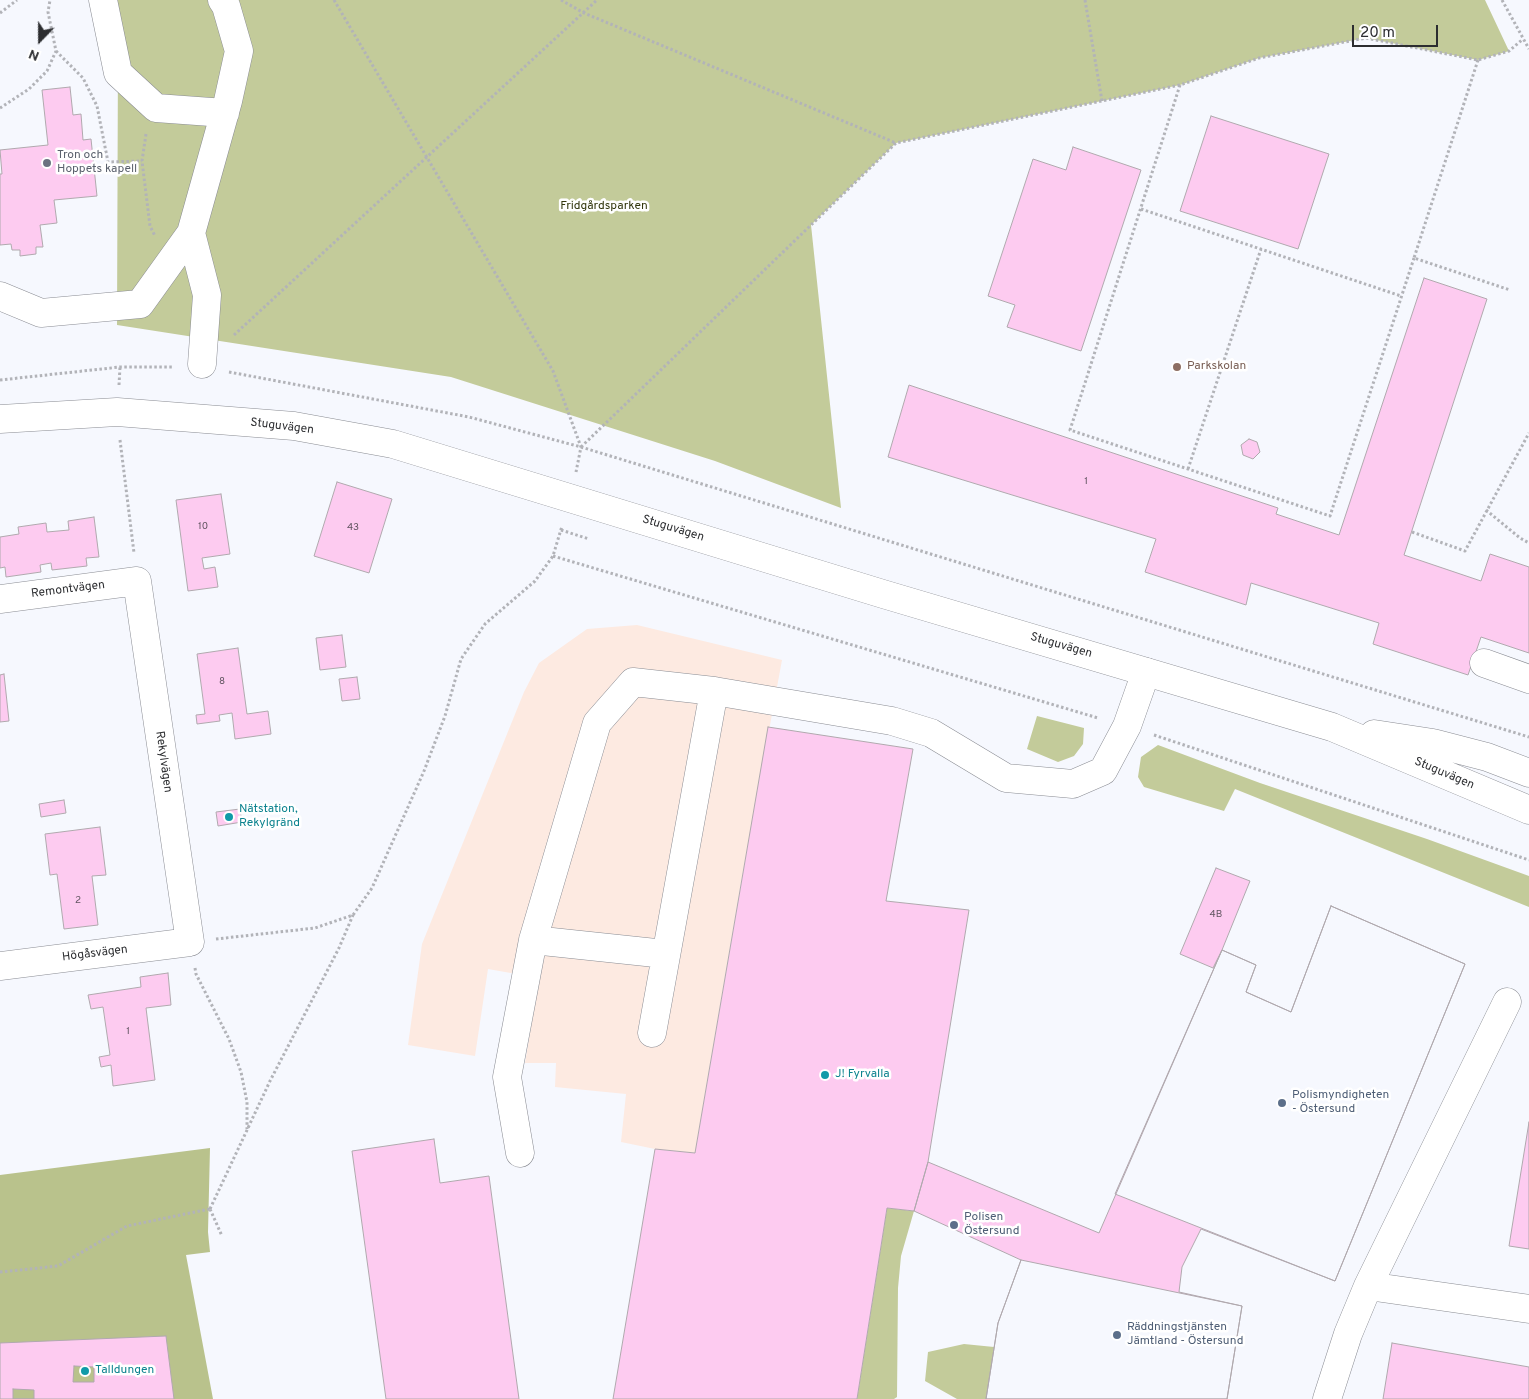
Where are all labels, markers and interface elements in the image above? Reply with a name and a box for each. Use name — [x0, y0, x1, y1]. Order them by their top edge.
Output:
north arrow — [15, 15, 65, 65]
scale bar — [1354, 15, 1440, 47]
text: 20 m — [1360, 24, 1395, 43]
text: N — [26, 45, 42, 64]
place label: Tron och Hoppets kapell — [57, 149, 137, 177]
marker: Tron och Hoppets kapell — [41, 157, 53, 169]
park label: Fridgårdsparken — [560, 200, 648, 214]
place label: Parkskolan — [1187, 360, 1246, 374]
marker: Parkskolan — [1171, 361, 1183, 373]
street label: Stuguvägen — [249, 416, 315, 438]
house number: 1 — [1084, 476, 1088, 488]
street label: Stuguvägen — [640, 513, 706, 545]
house number: 10 — [198, 521, 208, 533]
house number: 43 — [347, 522, 359, 534]
street label: Remontvägen — [30, 578, 106, 602]
street label: Stuguvägen — [1028, 630, 1094, 662]
house number: 8 — [219, 676, 225, 688]
street label: Rekylvägen — [152, 730, 174, 794]
street label: Stuguvägen — [1412, 755, 1476, 793]
place label: Nätstation, Rekylgränd — [239, 803, 300, 831]
marker: Nätstation, Rekylgränd — [223, 811, 235, 823]
house number: 2 — [75, 895, 81, 907]
house number: 4B — [1210, 909, 1222, 921]
street label: Högåsvägen — [61, 943, 129, 965]
house number: 1 — [126, 1026, 130, 1038]
place label: J! Fyrvalla — [835, 1068, 890, 1082]
marker: J! Fyrvalla — [819, 1069, 831, 1081]
place label: Polismyndigheten - Östersund — [1292, 1089, 1389, 1117]
marker: Polismyndigheten - Östersund — [1276, 1097, 1288, 1109]
place label: Polisen Östersund — [964, 1211, 1020, 1239]
marker: Polisen Östersund — [948, 1219, 960, 1231]
place label: Räddningstjänsten Jämtland - Östersund — [1127, 1321, 1243, 1349]
marker: Räddningstjänsten Jämtland - Östersund — [1111, 1329, 1123, 1341]
place label: Talldungen — [95, 1364, 154, 1378]
marker: Talldungen — [79, 1365, 91, 1377]

